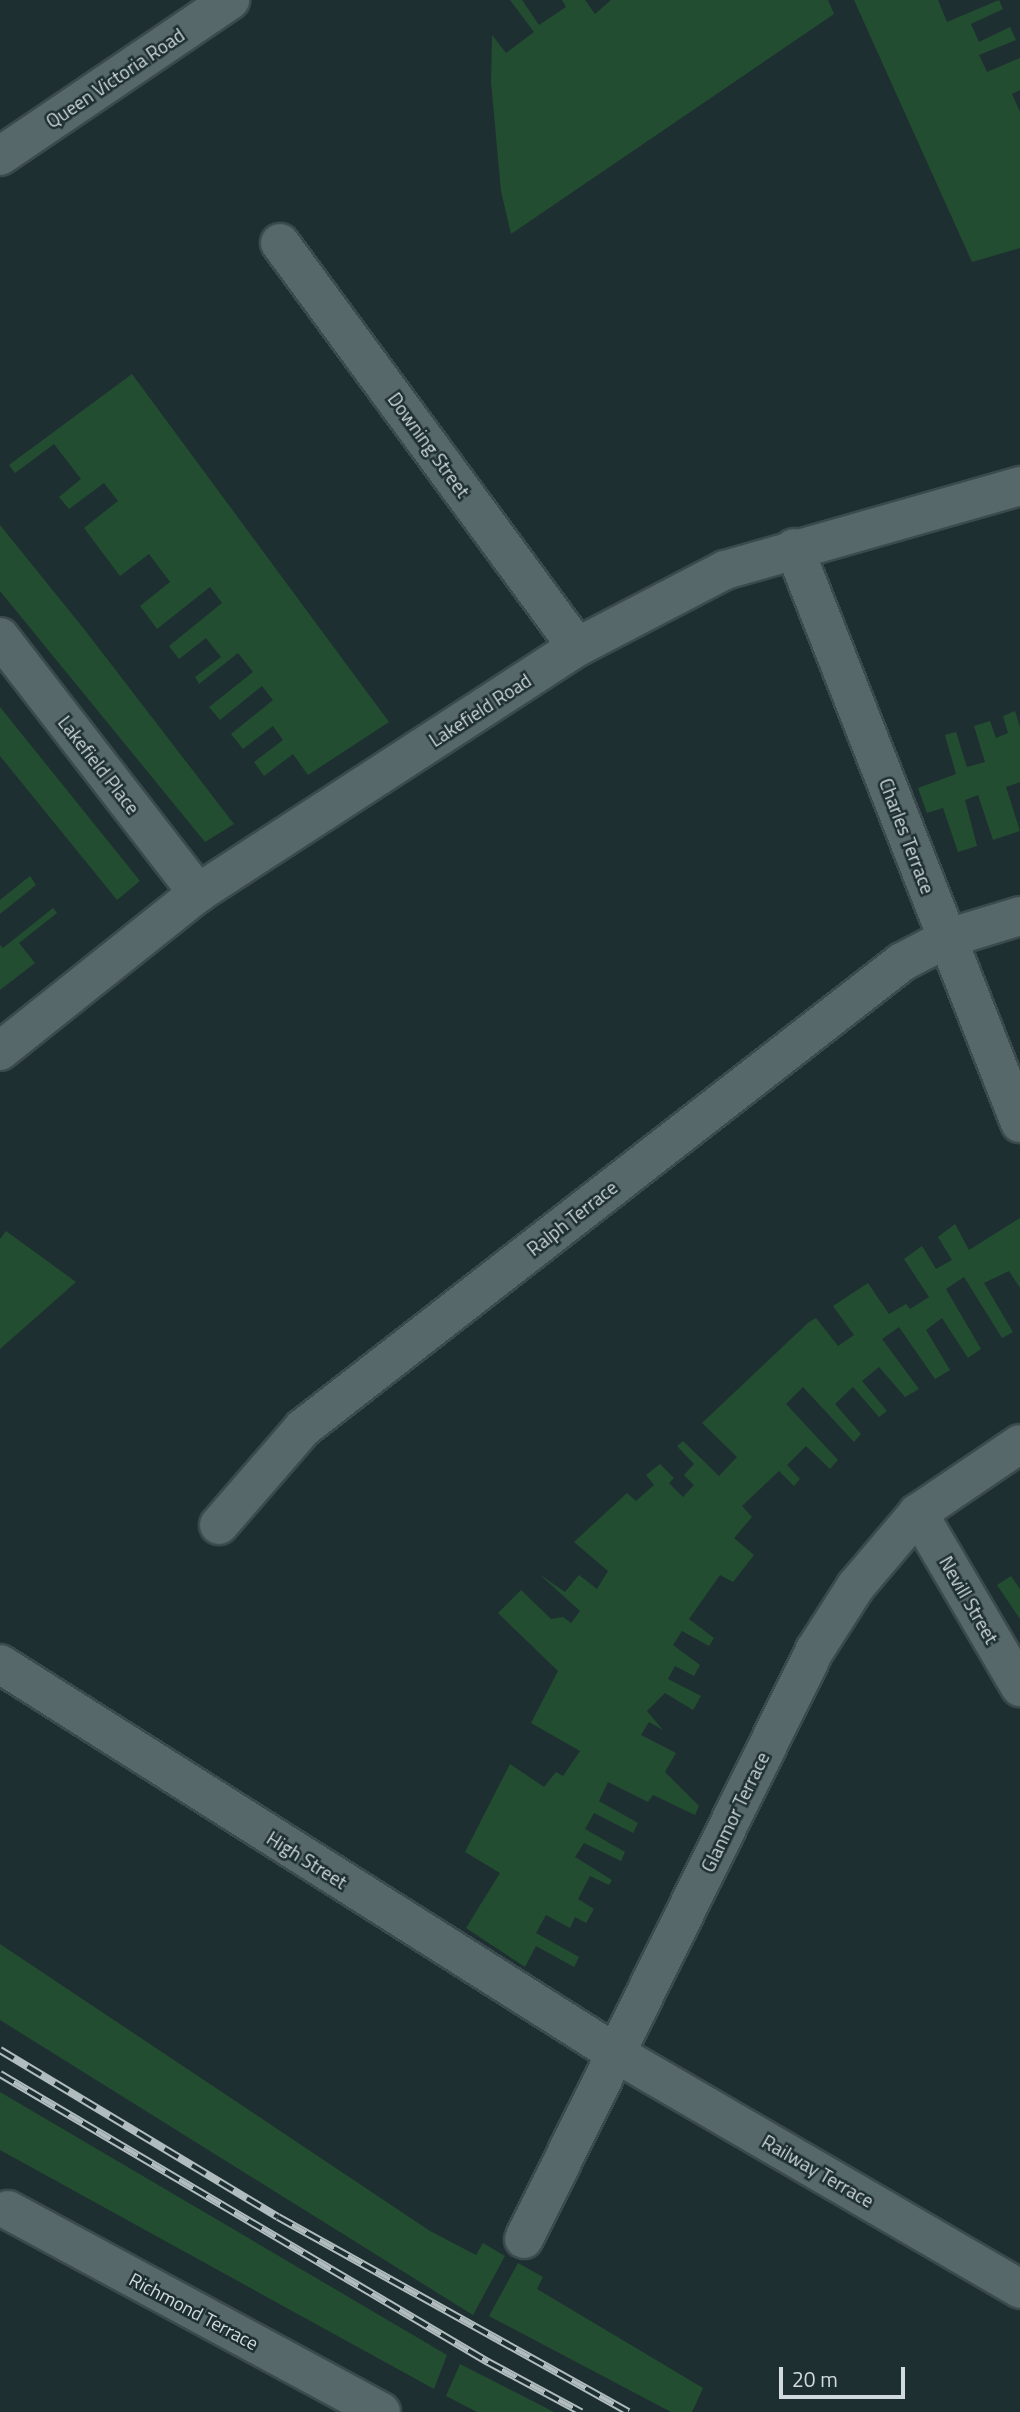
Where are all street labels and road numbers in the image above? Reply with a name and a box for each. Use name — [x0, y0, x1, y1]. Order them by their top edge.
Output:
street label: Queen Victoria Road — [41, 23, 189, 133]
street label: Downing Street — [383, 388, 475, 502]
street label: Lakefield Road — [425, 669, 535, 751]
street label: Lakefield Place — [53, 711, 145, 819]
street label: Charles Terrace — [875, 775, 939, 897]
street label: Ralph Terrace — [522, 1176, 622, 1260]
street label: Nevill Street — [935, 1552, 1003, 1648]
street label: Glanmor Terrace — [696, 1748, 774, 1876]
street label: High Street — [263, 1826, 351, 1894]
street label: Railway Terrace — [758, 2130, 878, 2212]
street label: Richmond Terrace — [126, 2267, 262, 2355]

